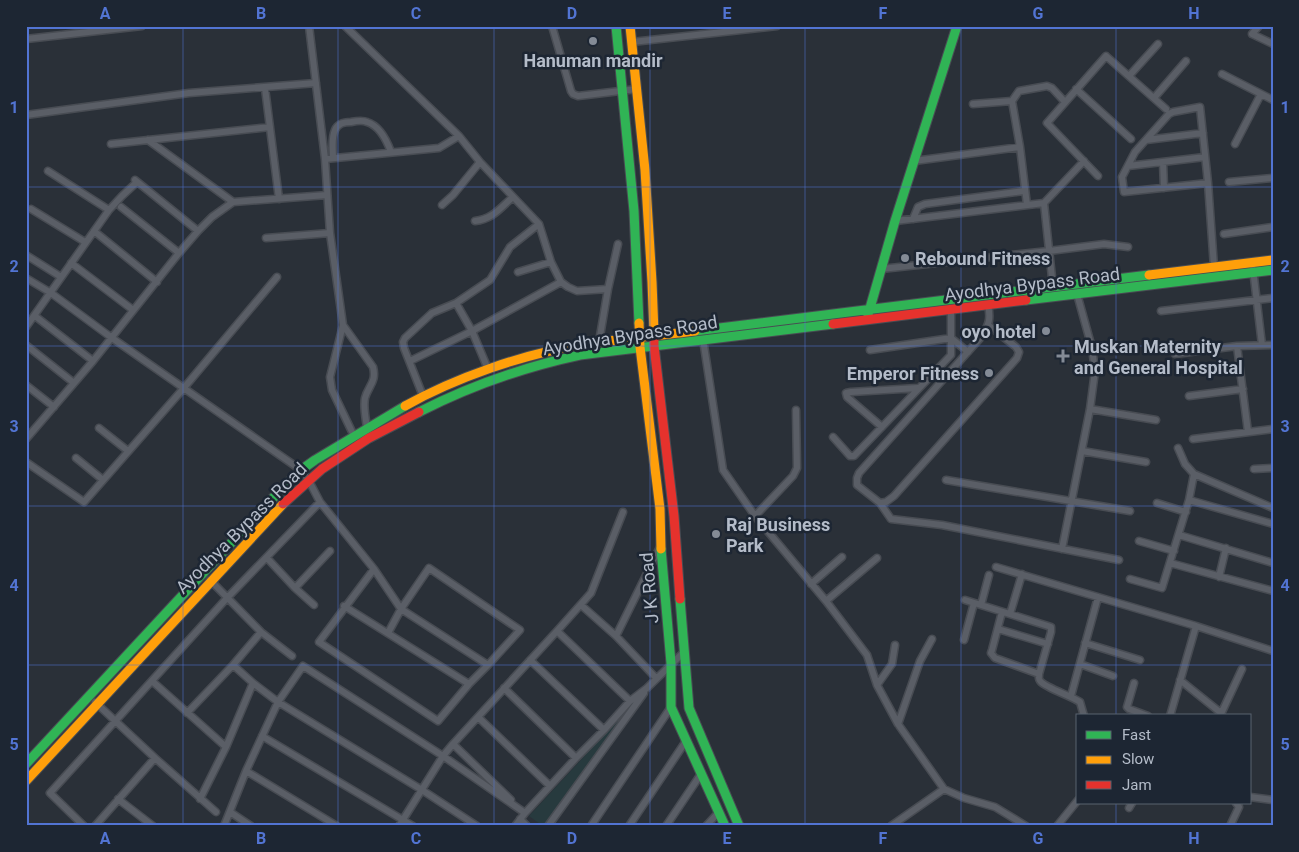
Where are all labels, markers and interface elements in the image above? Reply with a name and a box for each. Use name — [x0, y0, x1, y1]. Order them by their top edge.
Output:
text: A — [100, 4, 111, 23]
text: B — [256, 4, 266, 23]
text: C — [411, 4, 421, 23]
text: D — [567, 4, 577, 23]
text: E — [723, 4, 732, 23]
text: F — [879, 4, 888, 23]
text: G — [1033, 4, 1044, 23]
text: H — [1188, 4, 1200, 23]
marker: Hanuman mandir — [587, 35, 599, 47]
place label: Hanuman mandir — [523, 50, 663, 71]
text: 1 — [9, 98, 19, 117]
text: 1 — [1280, 98, 1290, 117]
place label: Rebound Fitness — [915, 248, 1050, 269]
marker: Rebound Fitness — [899, 252, 911, 264]
text: 2 — [9, 257, 19, 276]
text: 2 — [1280, 257, 1290, 276]
street label: Ayodhya Bypass Road — [943, 263, 1121, 305]
street label: Ayodhya Bypass Road — [541, 311, 719, 359]
place label: oyo hotel — [962, 321, 1036, 342]
marker: oyo hotel — [1040, 325, 1052, 337]
place label: Muskan Maternity and General Hospital — [1074, 336, 1243, 378]
marker: Muskan Maternity and General Hospital — [1056, 349, 1070, 363]
place label: Emperor Fitness — [847, 363, 979, 384]
marker: Emperor Fitness — [983, 367, 995, 379]
text: 3 — [9, 417, 19, 436]
text: 3 — [1280, 417, 1290, 436]
street label: Ayodhya Bypass Road — [171, 458, 311, 598]
place label: Raj Business Park — [726, 514, 830, 556]
marker: Raj Business Park — [710, 528, 722, 540]
street label: J K Road — [635, 551, 663, 625]
text: 4 — [9, 576, 19, 595]
text: 4 — [1280, 576, 1290, 595]
legend — [1076, 714, 1252, 804]
text: Fast — [1122, 726, 1151, 744]
text: 5 — [9, 735, 19, 754]
text: 5 — [1280, 735, 1290, 754]
text: Slow — [1122, 750, 1154, 768]
text: Jam — [1122, 776, 1152, 794]
text: A — [100, 829, 111, 848]
text: B — [256, 829, 266, 848]
text: C — [411, 829, 421, 848]
text: D — [567, 829, 577, 848]
text: E — [723, 829, 732, 848]
text: F — [879, 829, 888, 848]
text: G — [1033, 829, 1044, 848]
text: H — [1188, 829, 1200, 848]

